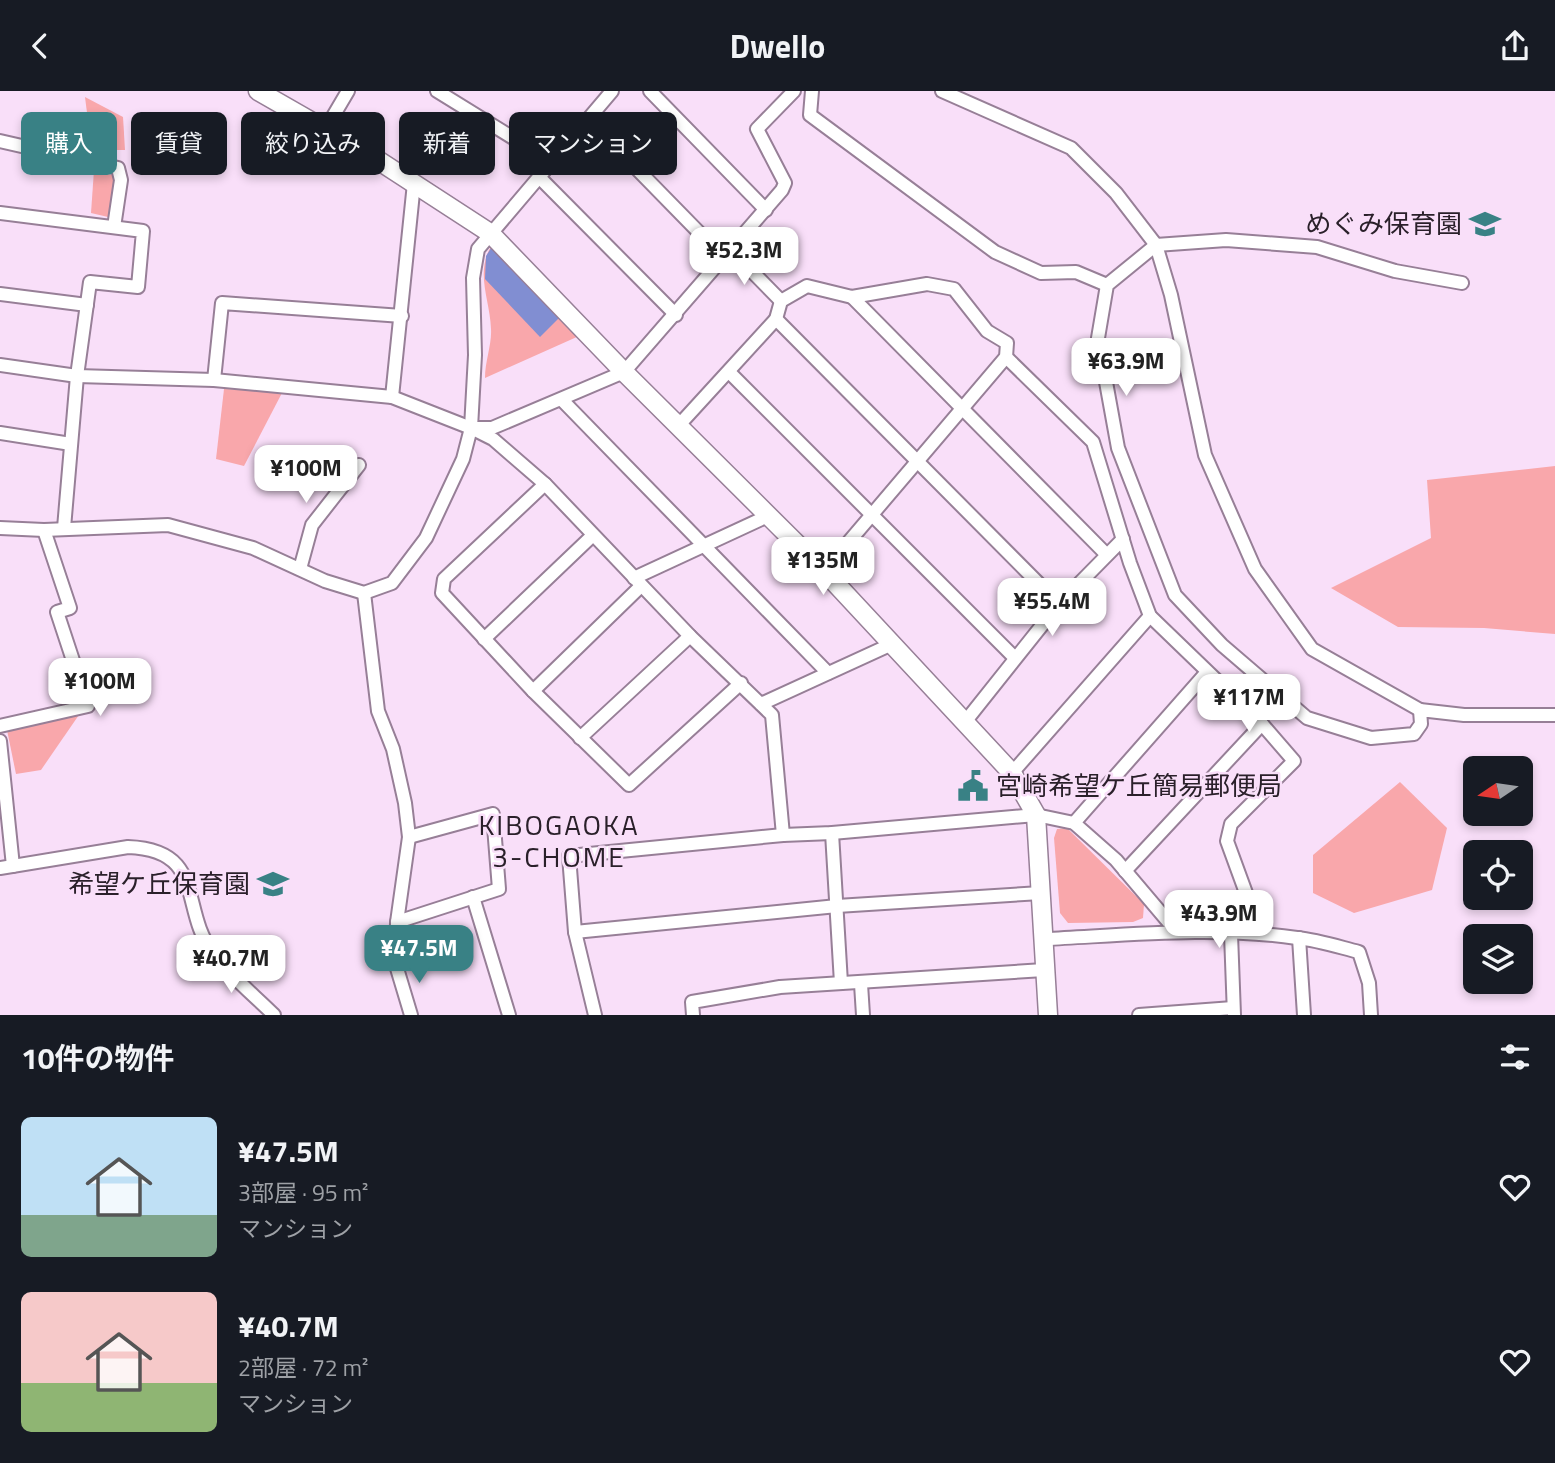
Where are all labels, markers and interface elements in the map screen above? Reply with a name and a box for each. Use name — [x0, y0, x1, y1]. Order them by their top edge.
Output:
text: Dwello — [730, 22, 825, 70]
icon: back — [21, 27, 59, 65]
icon: share — [1496, 27, 1534, 65]
chip: 購入 — [21, 112, 117, 175]
chip: 賃貸 — [131, 112, 227, 175]
chip: 絞り込み — [241, 112, 385, 175]
chip: 新着 — [399, 112, 495, 175]
chip: マンション — [509, 112, 677, 175]
place label: めぐみ保育園 — [1305, 204, 1462, 243]
school or university icon: めぐみ保育園 — [1468, 207, 1502, 241]
pin: ¥52.3M — [687, 227, 801, 287]
text: ¥52.3M — [705, 232, 783, 267]
pin: ¥63.9M — [1069, 338, 1183, 398]
text: ¥63.9M — [1087, 343, 1165, 378]
pin: ¥100M — [257, 445, 355, 505]
text: ¥100M — [270, 450, 342, 485]
pin: ¥135M — [774, 538, 872, 597]
text: ¥135M — [787, 542, 859, 577]
pin: ¥55.4M — [995, 579, 1109, 638]
text: ¥55.4M — [1013, 583, 1091, 618]
pin: ¥100M — [51, 659, 149, 718]
text: ¥100M — [64, 663, 136, 698]
pin: ¥117M — [1200, 675, 1298, 734]
text: ¥117M — [1213, 679, 1285, 714]
north arrow — [1463, 756, 1533, 826]
map controls — [1463, 756, 1533, 994]
place label: 宮崎希望ケ丘簡易郵便局 — [996, 766, 1282, 805]
public building icon: 宮崎希望ケ丘簡易郵便局 — [956, 769, 990, 803]
district label: KIBOGAOKA 3-CHOME — [478, 803, 640, 878]
button: locate — [1463, 840, 1533, 910]
place label: 希望ケ丘保育園 — [68, 864, 250, 903]
school or university icon: 希望ケ丘保育園 — [256, 867, 290, 901]
pin: ¥43.9M — [1162, 891, 1276, 950]
text: ¥43.9M — [1180, 895, 1258, 930]
button: layers — [1463, 924, 1533, 994]
pin: ¥47.5M — [362, 925, 476, 985]
text: ¥47.5M — [380, 930, 458, 965]
pin: ¥40.7M — [174, 935, 288, 995]
text: ¥40.7M — [192, 940, 270, 975]
text: 10件の物件 — [21, 1035, 175, 1081]
icon: filters — [1496, 1038, 1534, 1076]
text: ¥47.5M — [238, 1128, 339, 1174]
icon: home — [77, 1145, 161, 1229]
icon: heart — [1496, 1168, 1534, 1206]
text: 3部屋 · 95 m² — [238, 1175, 368, 1210]
text: マンション — [238, 1211, 353, 1246]
text: ¥40.7M — [238, 1303, 339, 1349]
icon: home — [77, 1320, 161, 1404]
icon: heart — [1496, 1343, 1534, 1381]
text: 2部屋 · 72 m² — [238, 1350, 368, 1385]
text: マンション — [238, 1386, 353, 1421]

